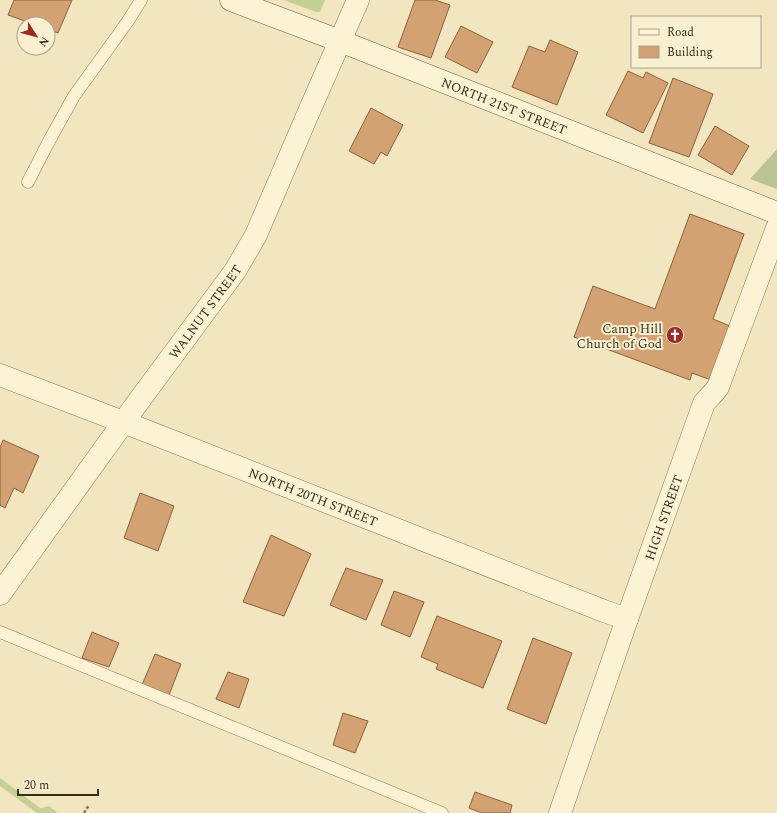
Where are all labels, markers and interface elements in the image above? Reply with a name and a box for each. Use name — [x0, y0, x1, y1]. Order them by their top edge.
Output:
north arrow — [16, 16, 56, 56]
legend — [631, 16, 761, 68]
text: Road — [667, 23, 694, 42]
text: N — [34, 33, 53, 50]
text: Building — [667, 43, 713, 62]
street label: NORTH 21ST STREET — [438, 73, 570, 140]
street label: WALNUT STREET — [164, 261, 248, 363]
place label: Camp Hill Church of God — [576, 319, 662, 354]
church icon: Camp Hill Church of God — [665, 325, 685, 345]
street label: NORTH 20TH STREET — [245, 463, 381, 532]
street label: HIGH STREET — [640, 472, 689, 563]
scale bar — [18, 771, 98, 797]
text: 20 m — [24, 776, 49, 795]

